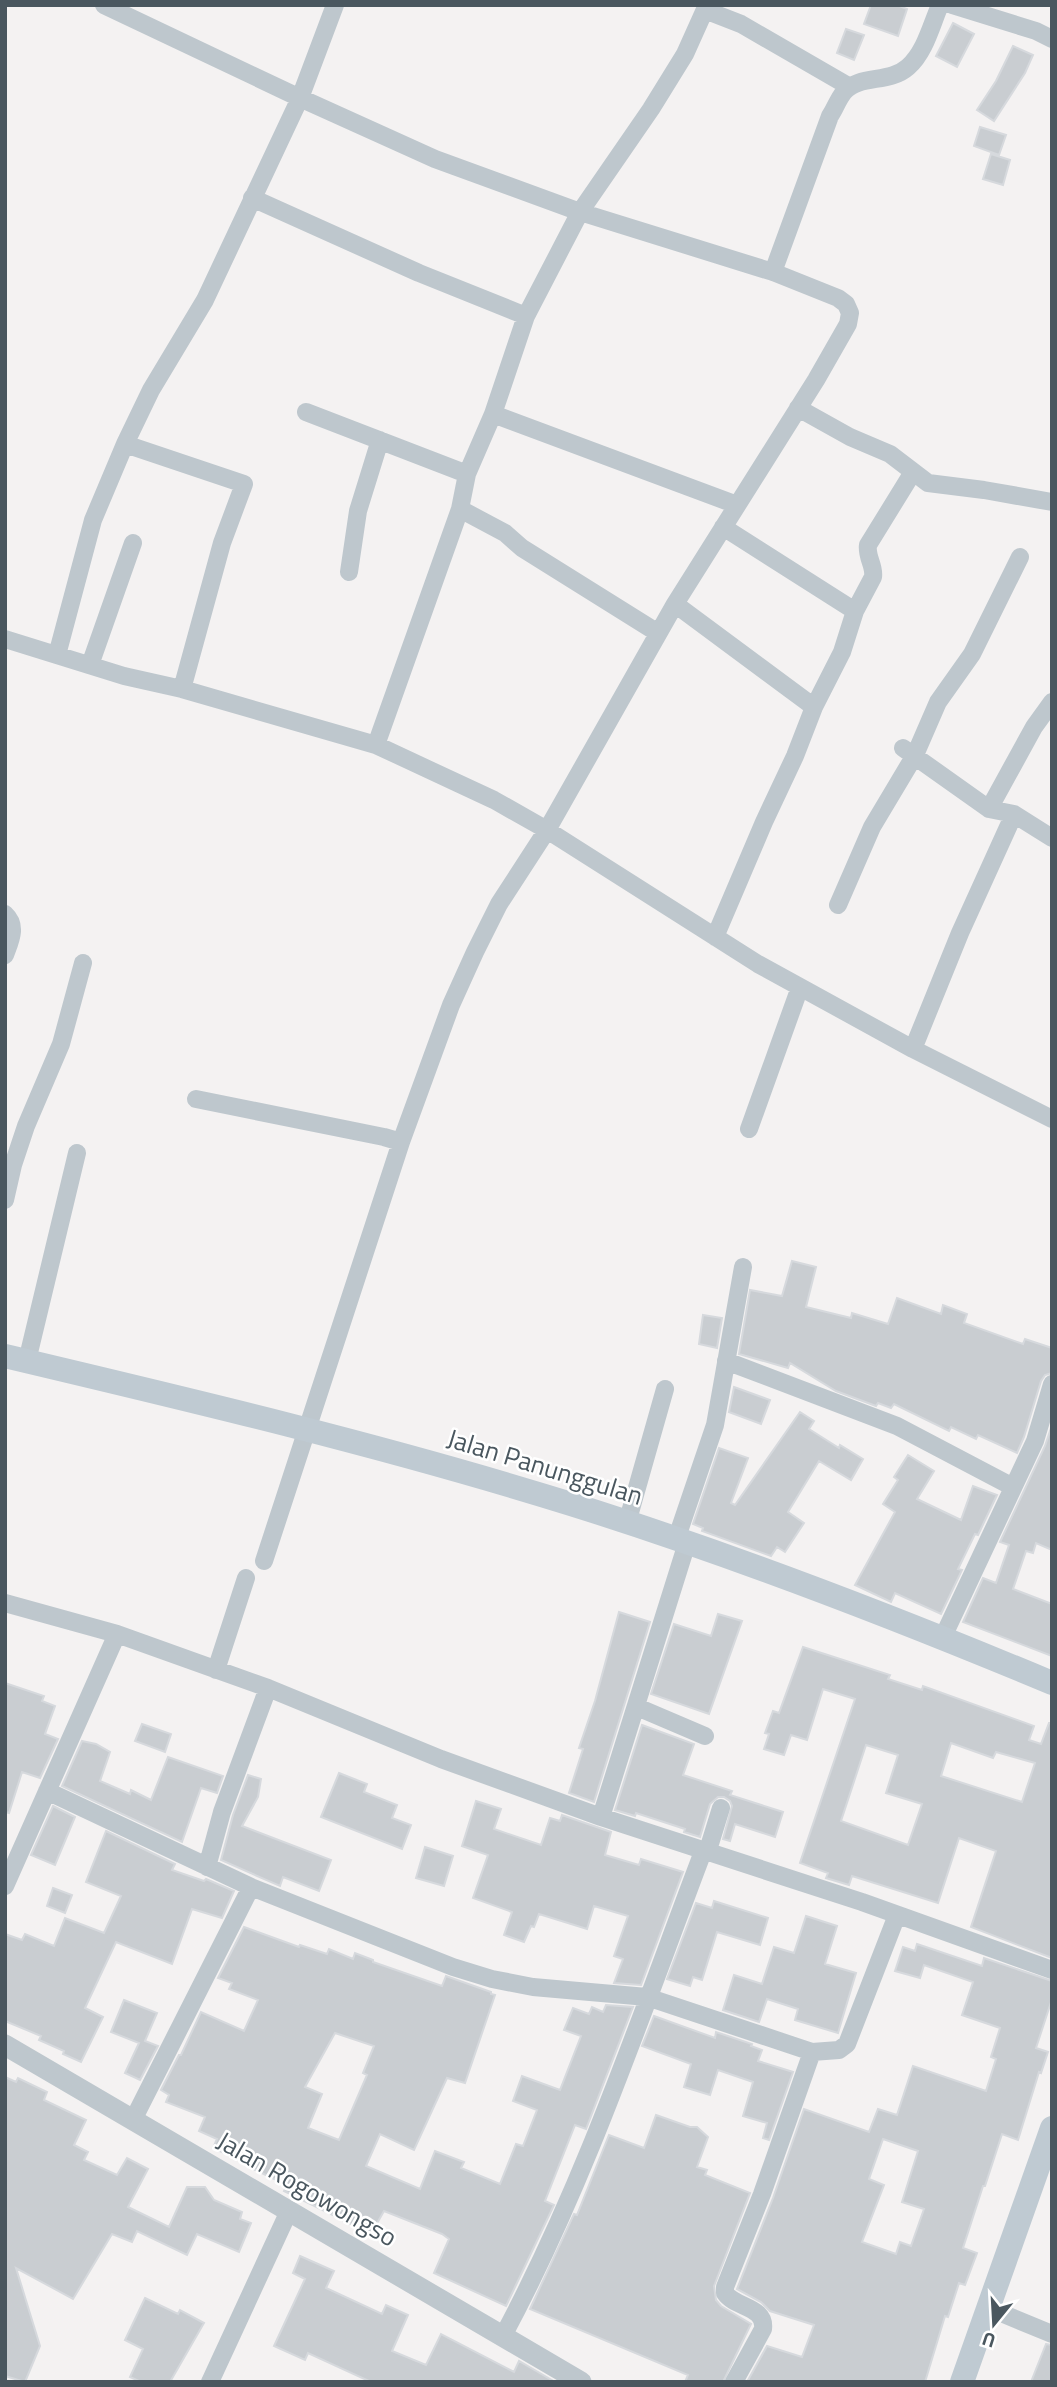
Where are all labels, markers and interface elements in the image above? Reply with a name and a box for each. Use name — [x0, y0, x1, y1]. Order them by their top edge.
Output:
street label: Jalan Panunggulan — [442, 1418, 648, 1515]
street label: Jalan Rogowongso — [210, 2121, 405, 2256]
north arrow — [959, 2289, 1029, 2359]
text: U — [978, 2325, 999, 2356]

